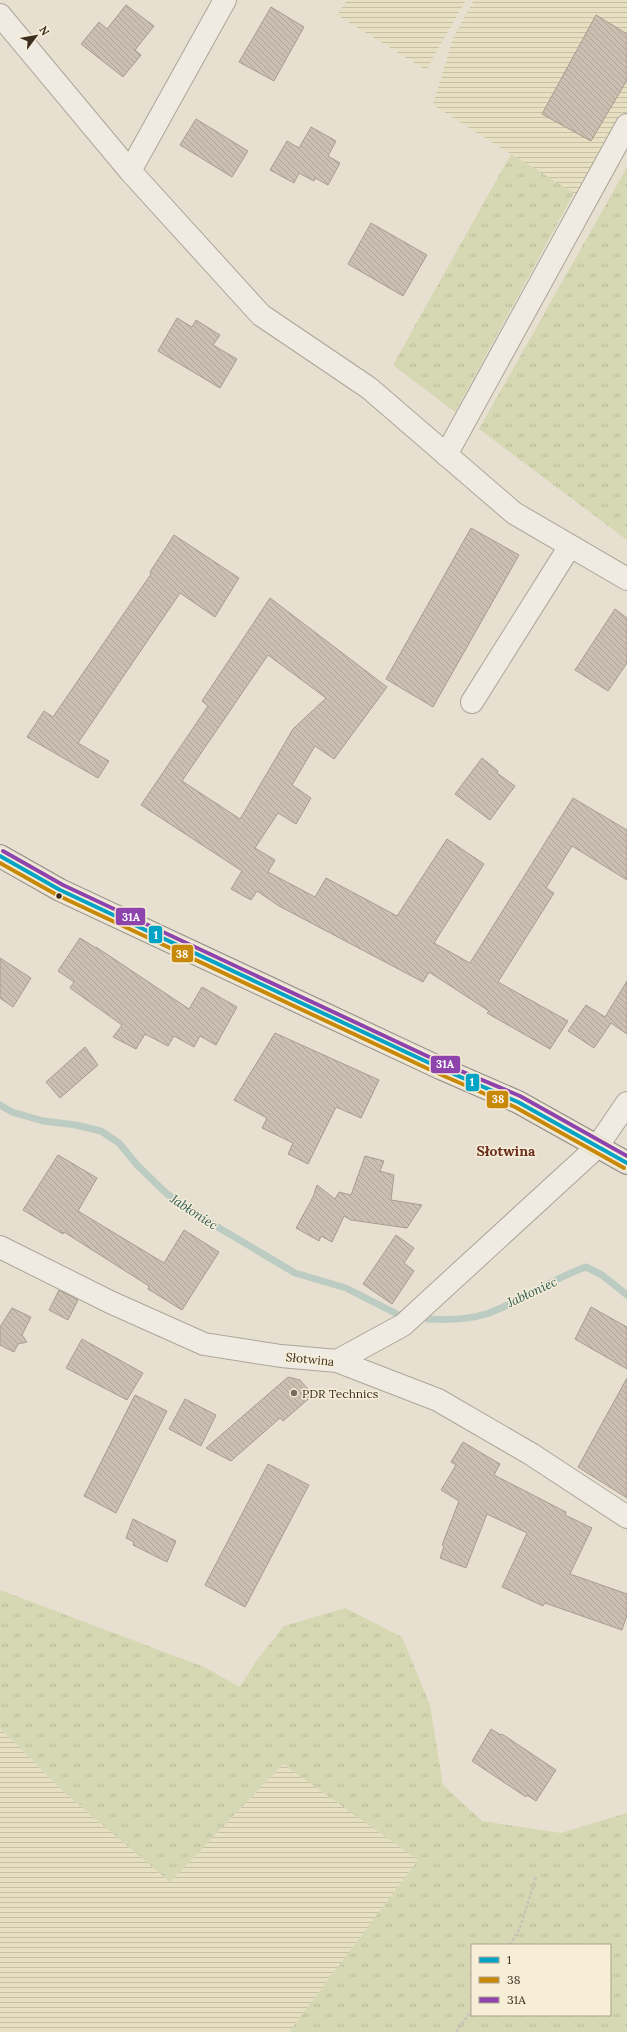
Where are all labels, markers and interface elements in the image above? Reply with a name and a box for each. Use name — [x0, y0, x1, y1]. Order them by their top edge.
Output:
north arrow — [16, 16, 56, 56]
text: N — [36, 23, 53, 38]
unlabelled marker — [54, 891, 64, 901]
line badge: 31A — [115, 907, 146, 926]
text: 31A — [122, 910, 141, 924]
line badge: 1 — [148, 925, 163, 944]
text: 1 — [154, 928, 159, 942]
line badge: 38 — [171, 944, 194, 963]
text: 38 — [176, 947, 188, 961]
line badge: 31A — [430, 1055, 461, 1074]
text: 31A — [436, 1057, 455, 1071]
line badge: 1 — [465, 1073, 480, 1092]
text: 1 — [470, 1075, 475, 1089]
line badge: 38 — [486, 1090, 509, 1109]
text: 38 — [492, 1092, 504, 1106]
district label: Słotwina — [477, 1142, 536, 1160]
water label: Jabłoniec — [166, 1190, 221, 1234]
water label: Jabłoniec — [503, 1273, 560, 1311]
street label: Słotwina — [285, 1349, 335, 1369]
place label: PDR Technics — [302, 1386, 379, 1401]
marker: PDR Technics — [289, 1388, 299, 1398]
legend — [471, 1944, 611, 2016]
text: 1 — [507, 1952, 511, 1967]
text: 38 — [507, 1972, 521, 1987]
text: 31A — [507, 1992, 526, 2007]

